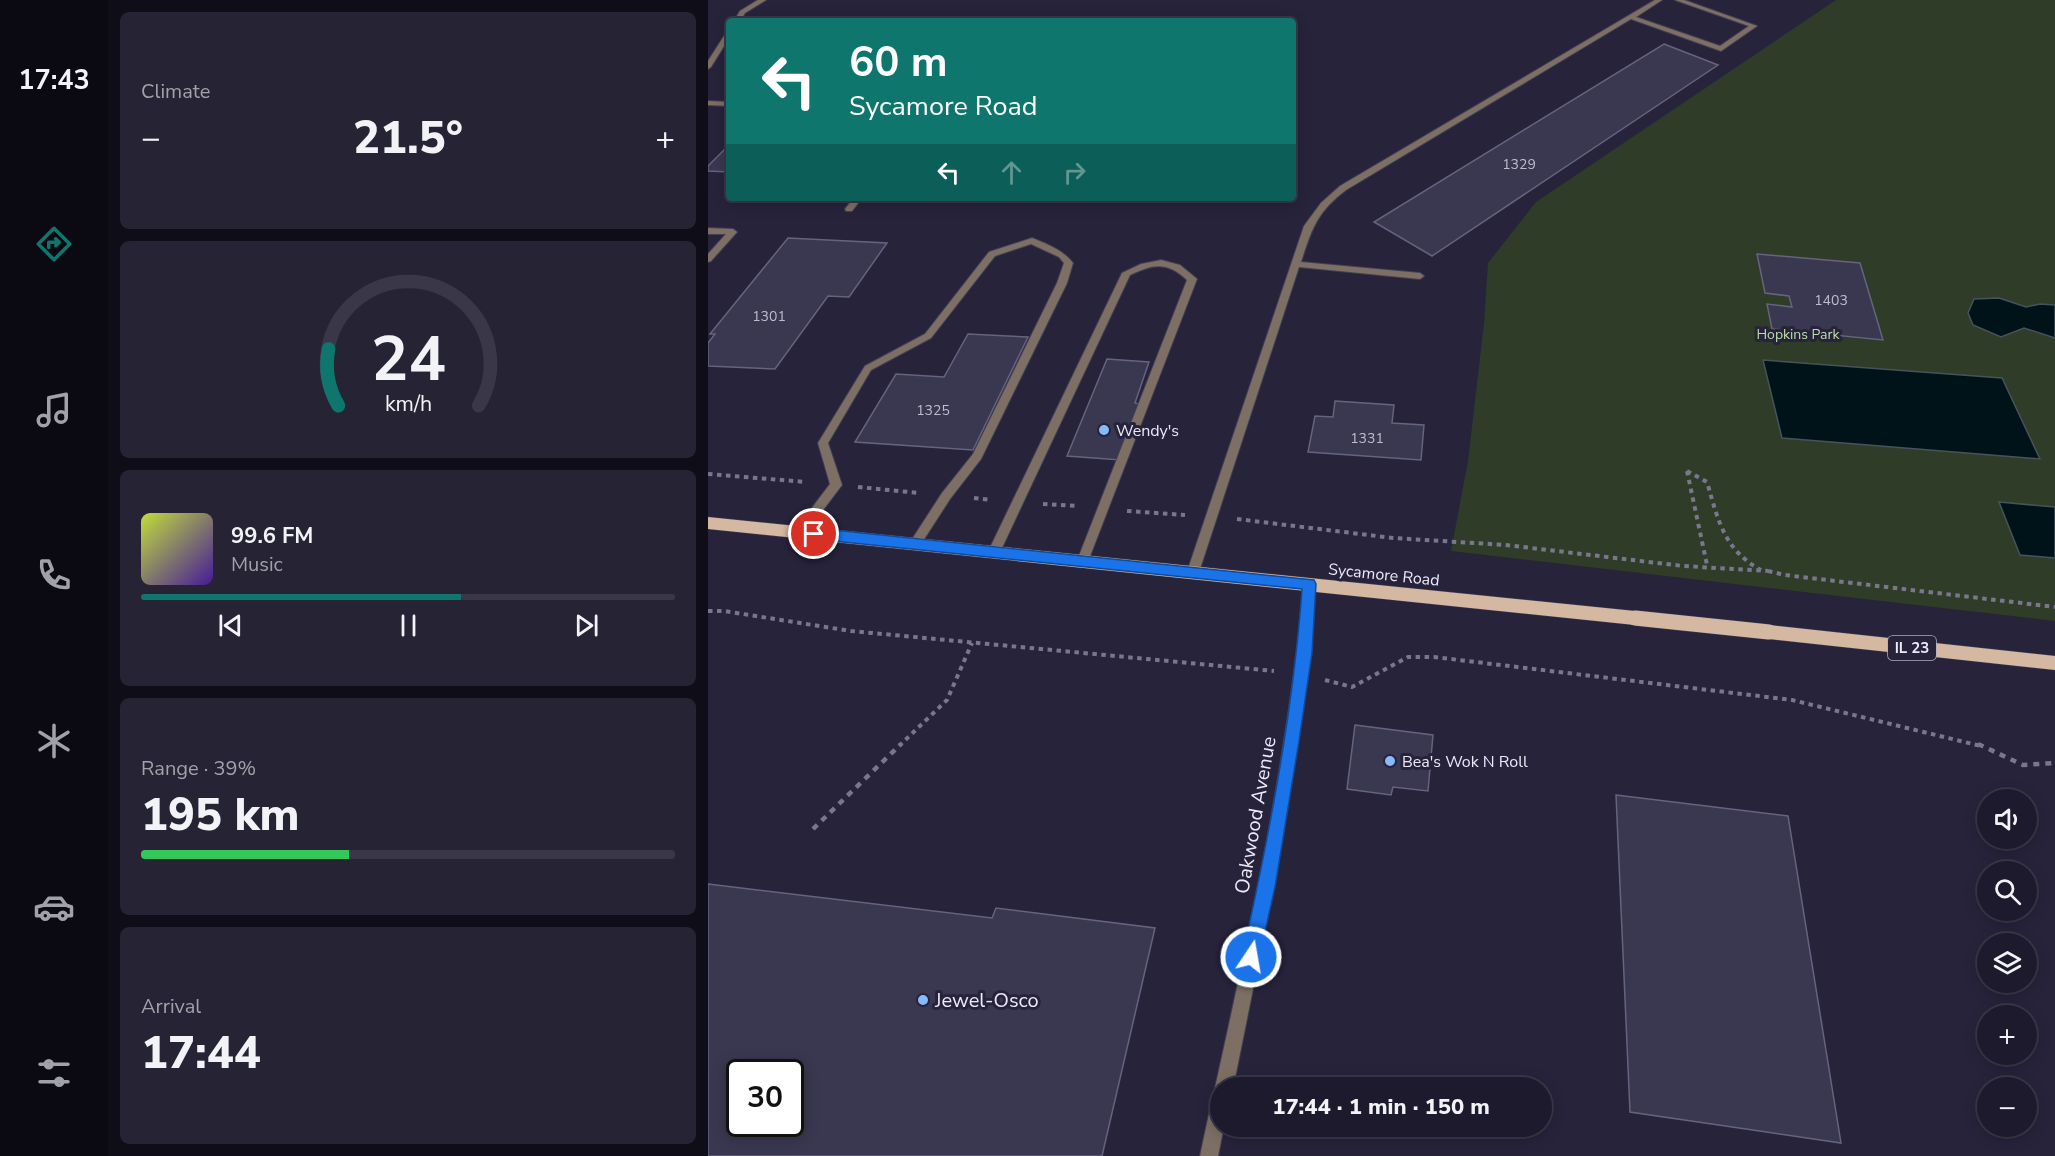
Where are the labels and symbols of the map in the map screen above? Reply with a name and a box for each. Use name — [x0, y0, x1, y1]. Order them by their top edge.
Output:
house number: 1329 — [1502, 155, 1536, 174]
house number: 1403 — [1814, 291, 1848, 310]
house number: 1301 — [752, 307, 786, 326]
park label: Hopkins Park — [1756, 325, 1841, 344]
house number: 1325 — [916, 401, 950, 420]
place label: Wendy's — [1116, 420, 1179, 442]
marker: Wendy's — [1097, 423, 1111, 437]
house number: 1331 — [1350, 429, 1384, 448]
pin — [788, 508, 839, 559]
street label: Sycamore Road — [1327, 558, 1441, 592]
road number: IL 23 — [1888, 636, 1936, 660]
street label: Oakwood Avenue — [1228, 734, 1283, 896]
place label: Bea's Wok N Roll — [1402, 751, 1528, 773]
marker: Bea's Wok N Roll — [1383, 754, 1397, 768]
position arrow — [1219, 925, 1283, 989]
place label: Jewel-Osco — [934, 987, 1039, 1014]
marker: Jewel-Osco — [916, 993, 930, 1007]
speed limit sign: 30 — [726, 1059, 804, 1137]

